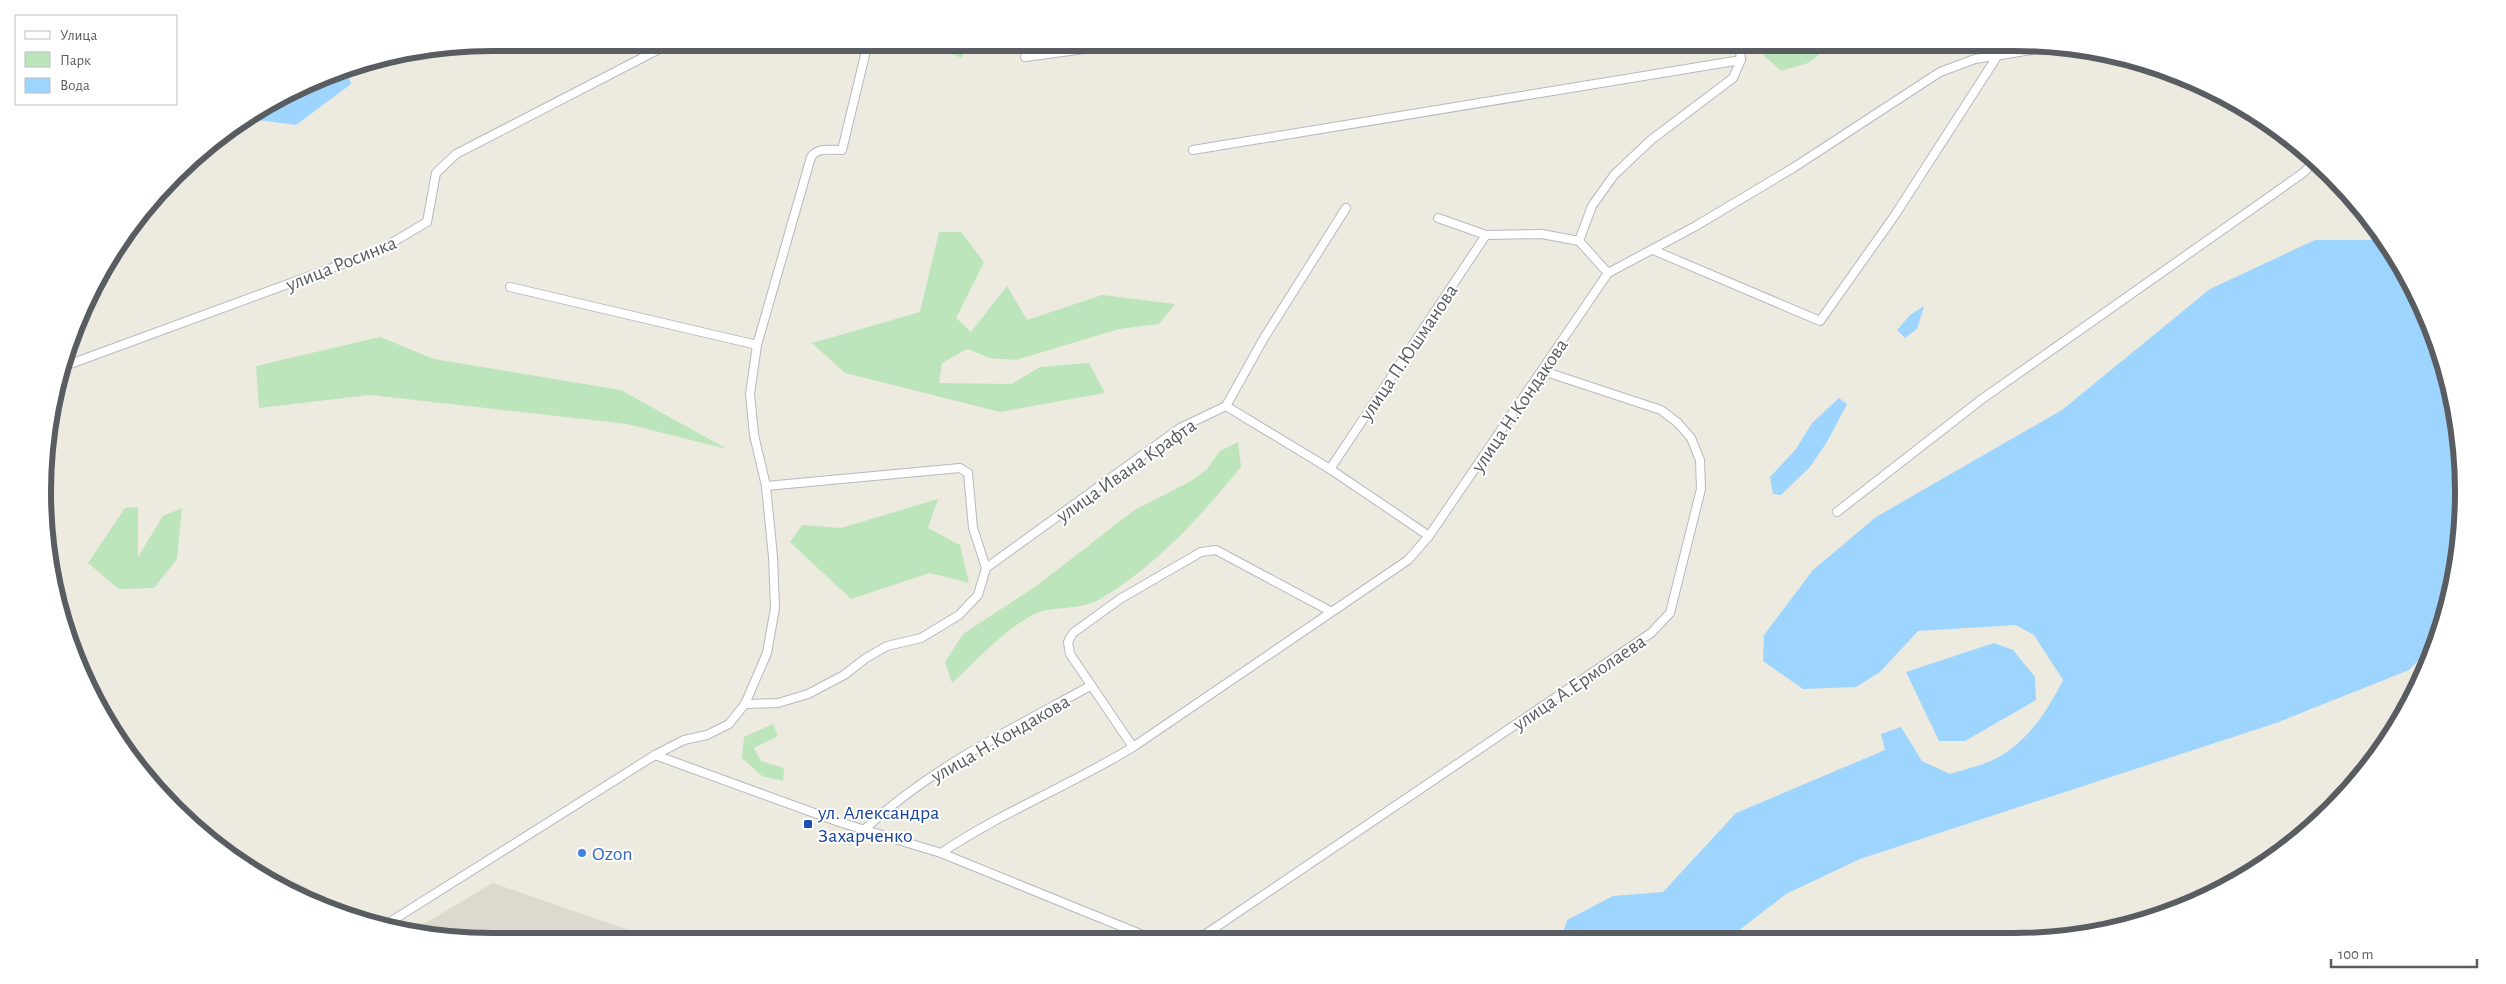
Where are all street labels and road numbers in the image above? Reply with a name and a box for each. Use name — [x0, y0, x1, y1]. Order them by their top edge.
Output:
street label: улица Росинка — [282, 233, 399, 296]
street label: улица П.Юшманова — [1355, 281, 1462, 425]
street label: улица Н.Кондакова — [1467, 335, 1572, 477]
street label: улица Ивана Крафта — [1052, 415, 1200, 527]
street label: улица А.Ермолаева — [1509, 631, 1650, 735]
street label: улица Н.Кондакова — [927, 691, 1073, 787]

